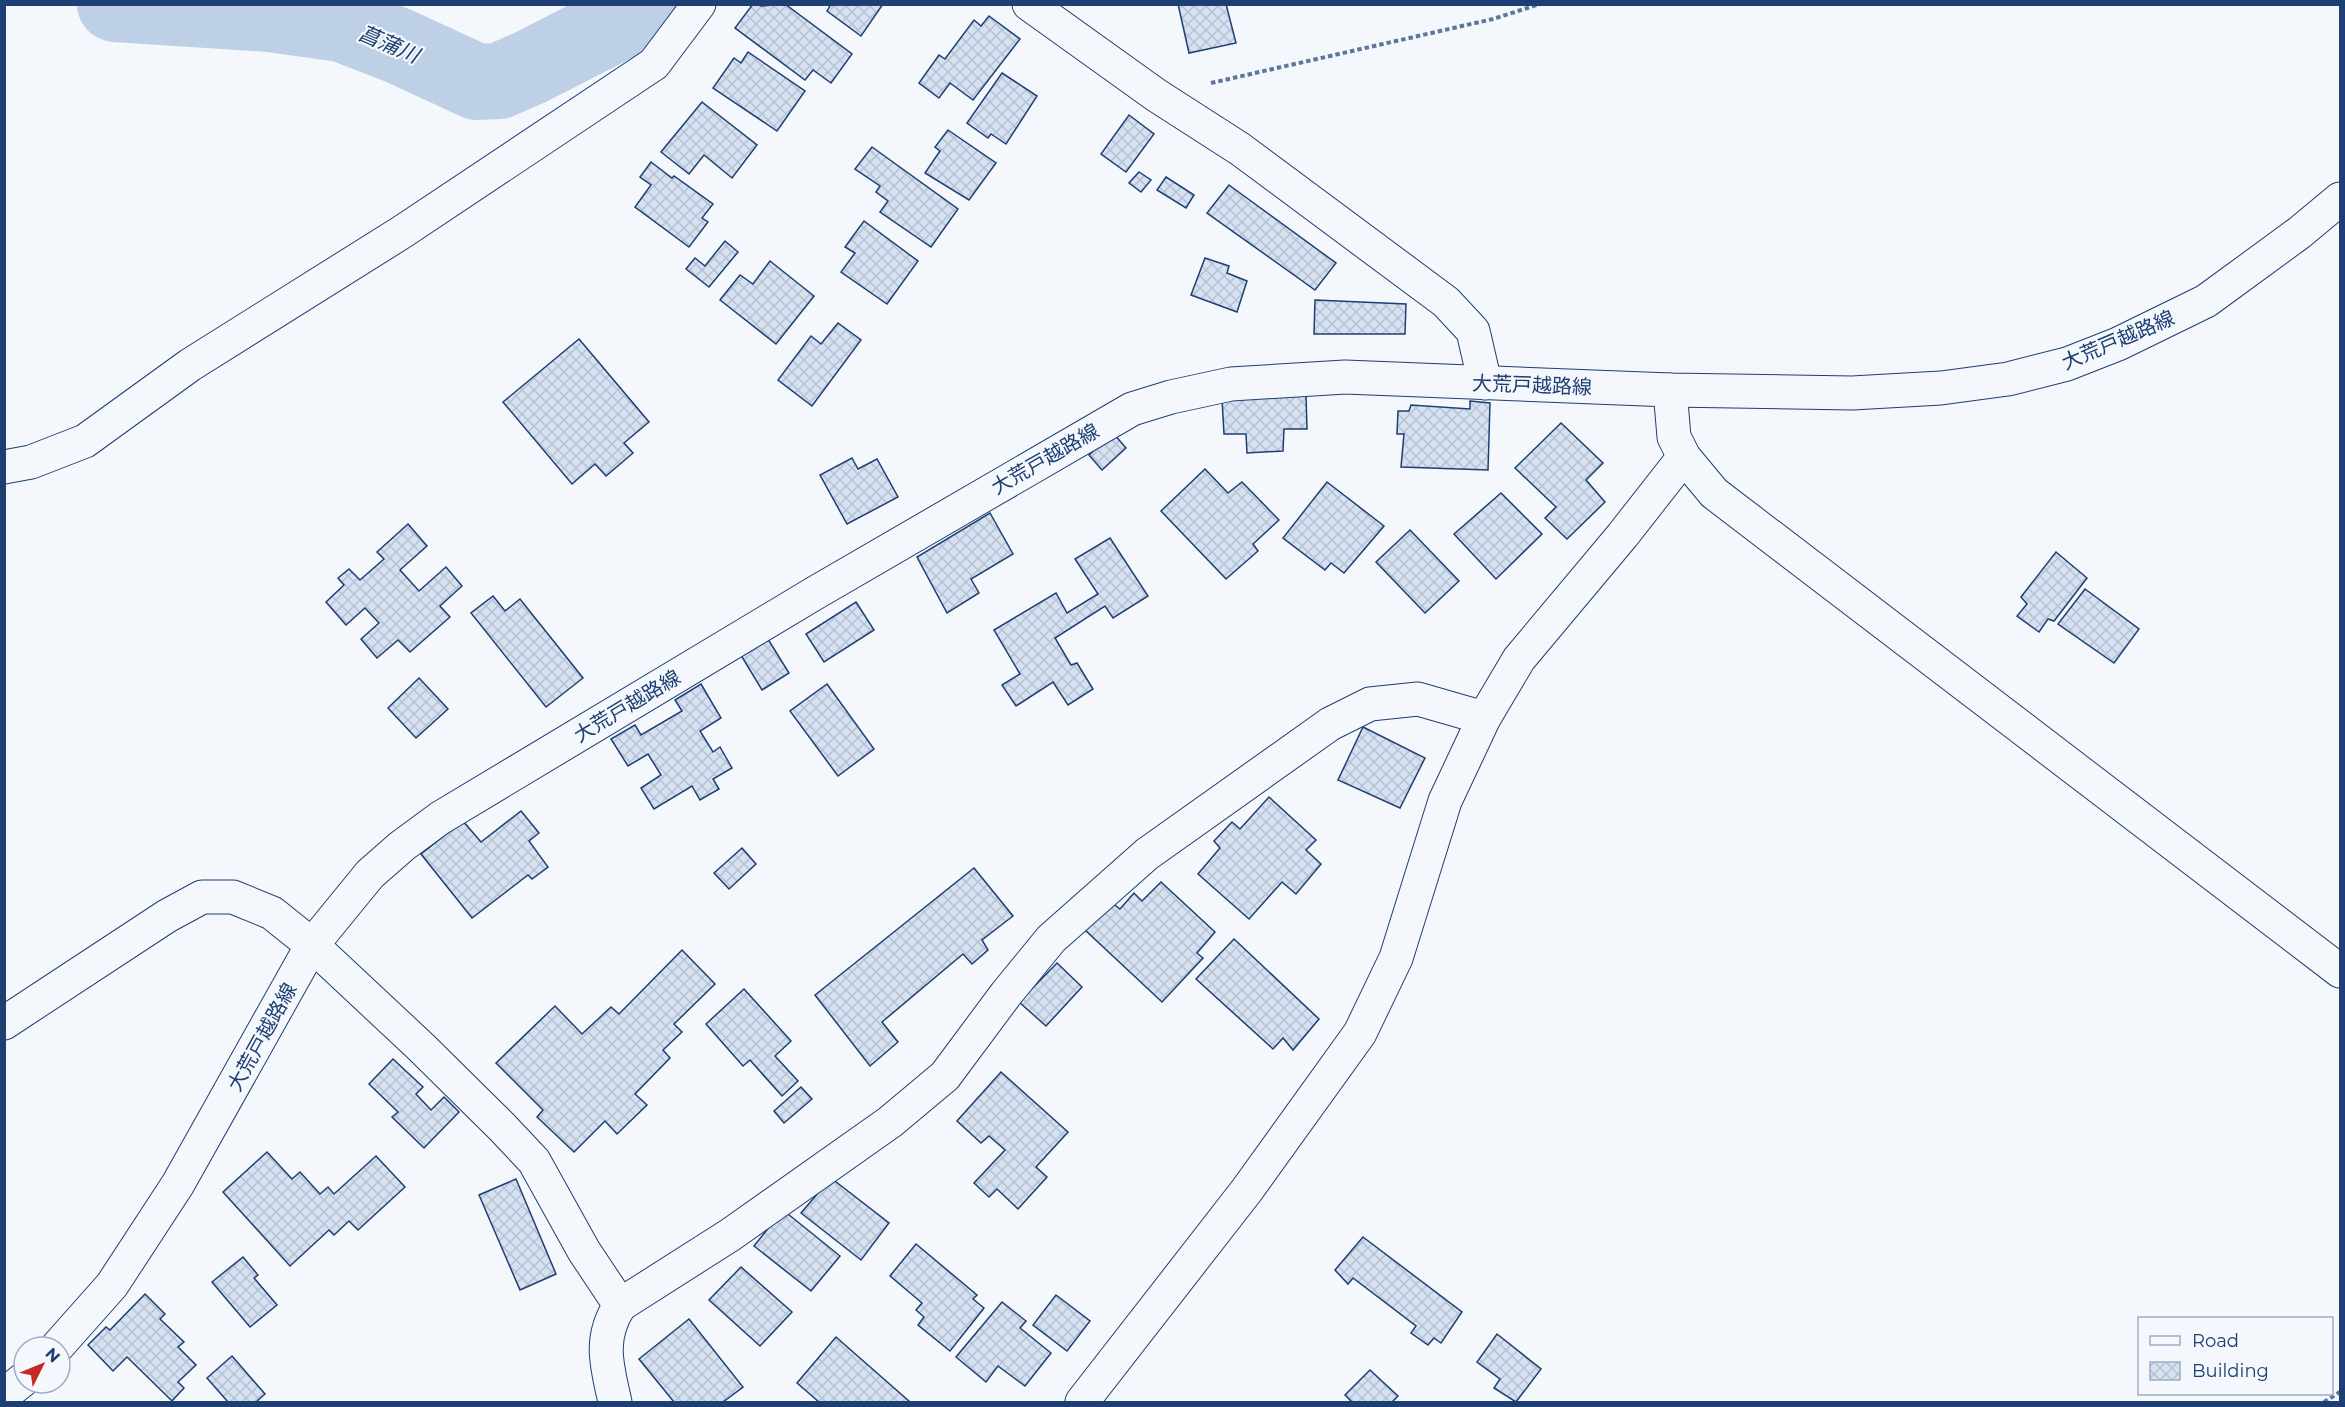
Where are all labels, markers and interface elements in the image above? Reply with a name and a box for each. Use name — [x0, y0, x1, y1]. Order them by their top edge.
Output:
water label: 菖蒲川 — [355, 20, 425, 69]
street label: 大荒戸越路線 — [2058, 306, 2178, 374]
street label: 大荒戸越路線 — [1472, 371, 1592, 399]
street label: 大荒戸越路線 — [987, 419, 1103, 499]
street label: 大荒戸越路線 — [569, 665, 685, 747]
street label: 大荒戸越路線 — [222, 979, 302, 1095]
legend — [2138, 1317, 2333, 1395]
text: Road — [2192, 1330, 2239, 1352]
north arrow — [12, 1335, 72, 1395]
text: N — [41, 1344, 64, 1366]
text: Building — [2192, 1360, 2269, 1382]

